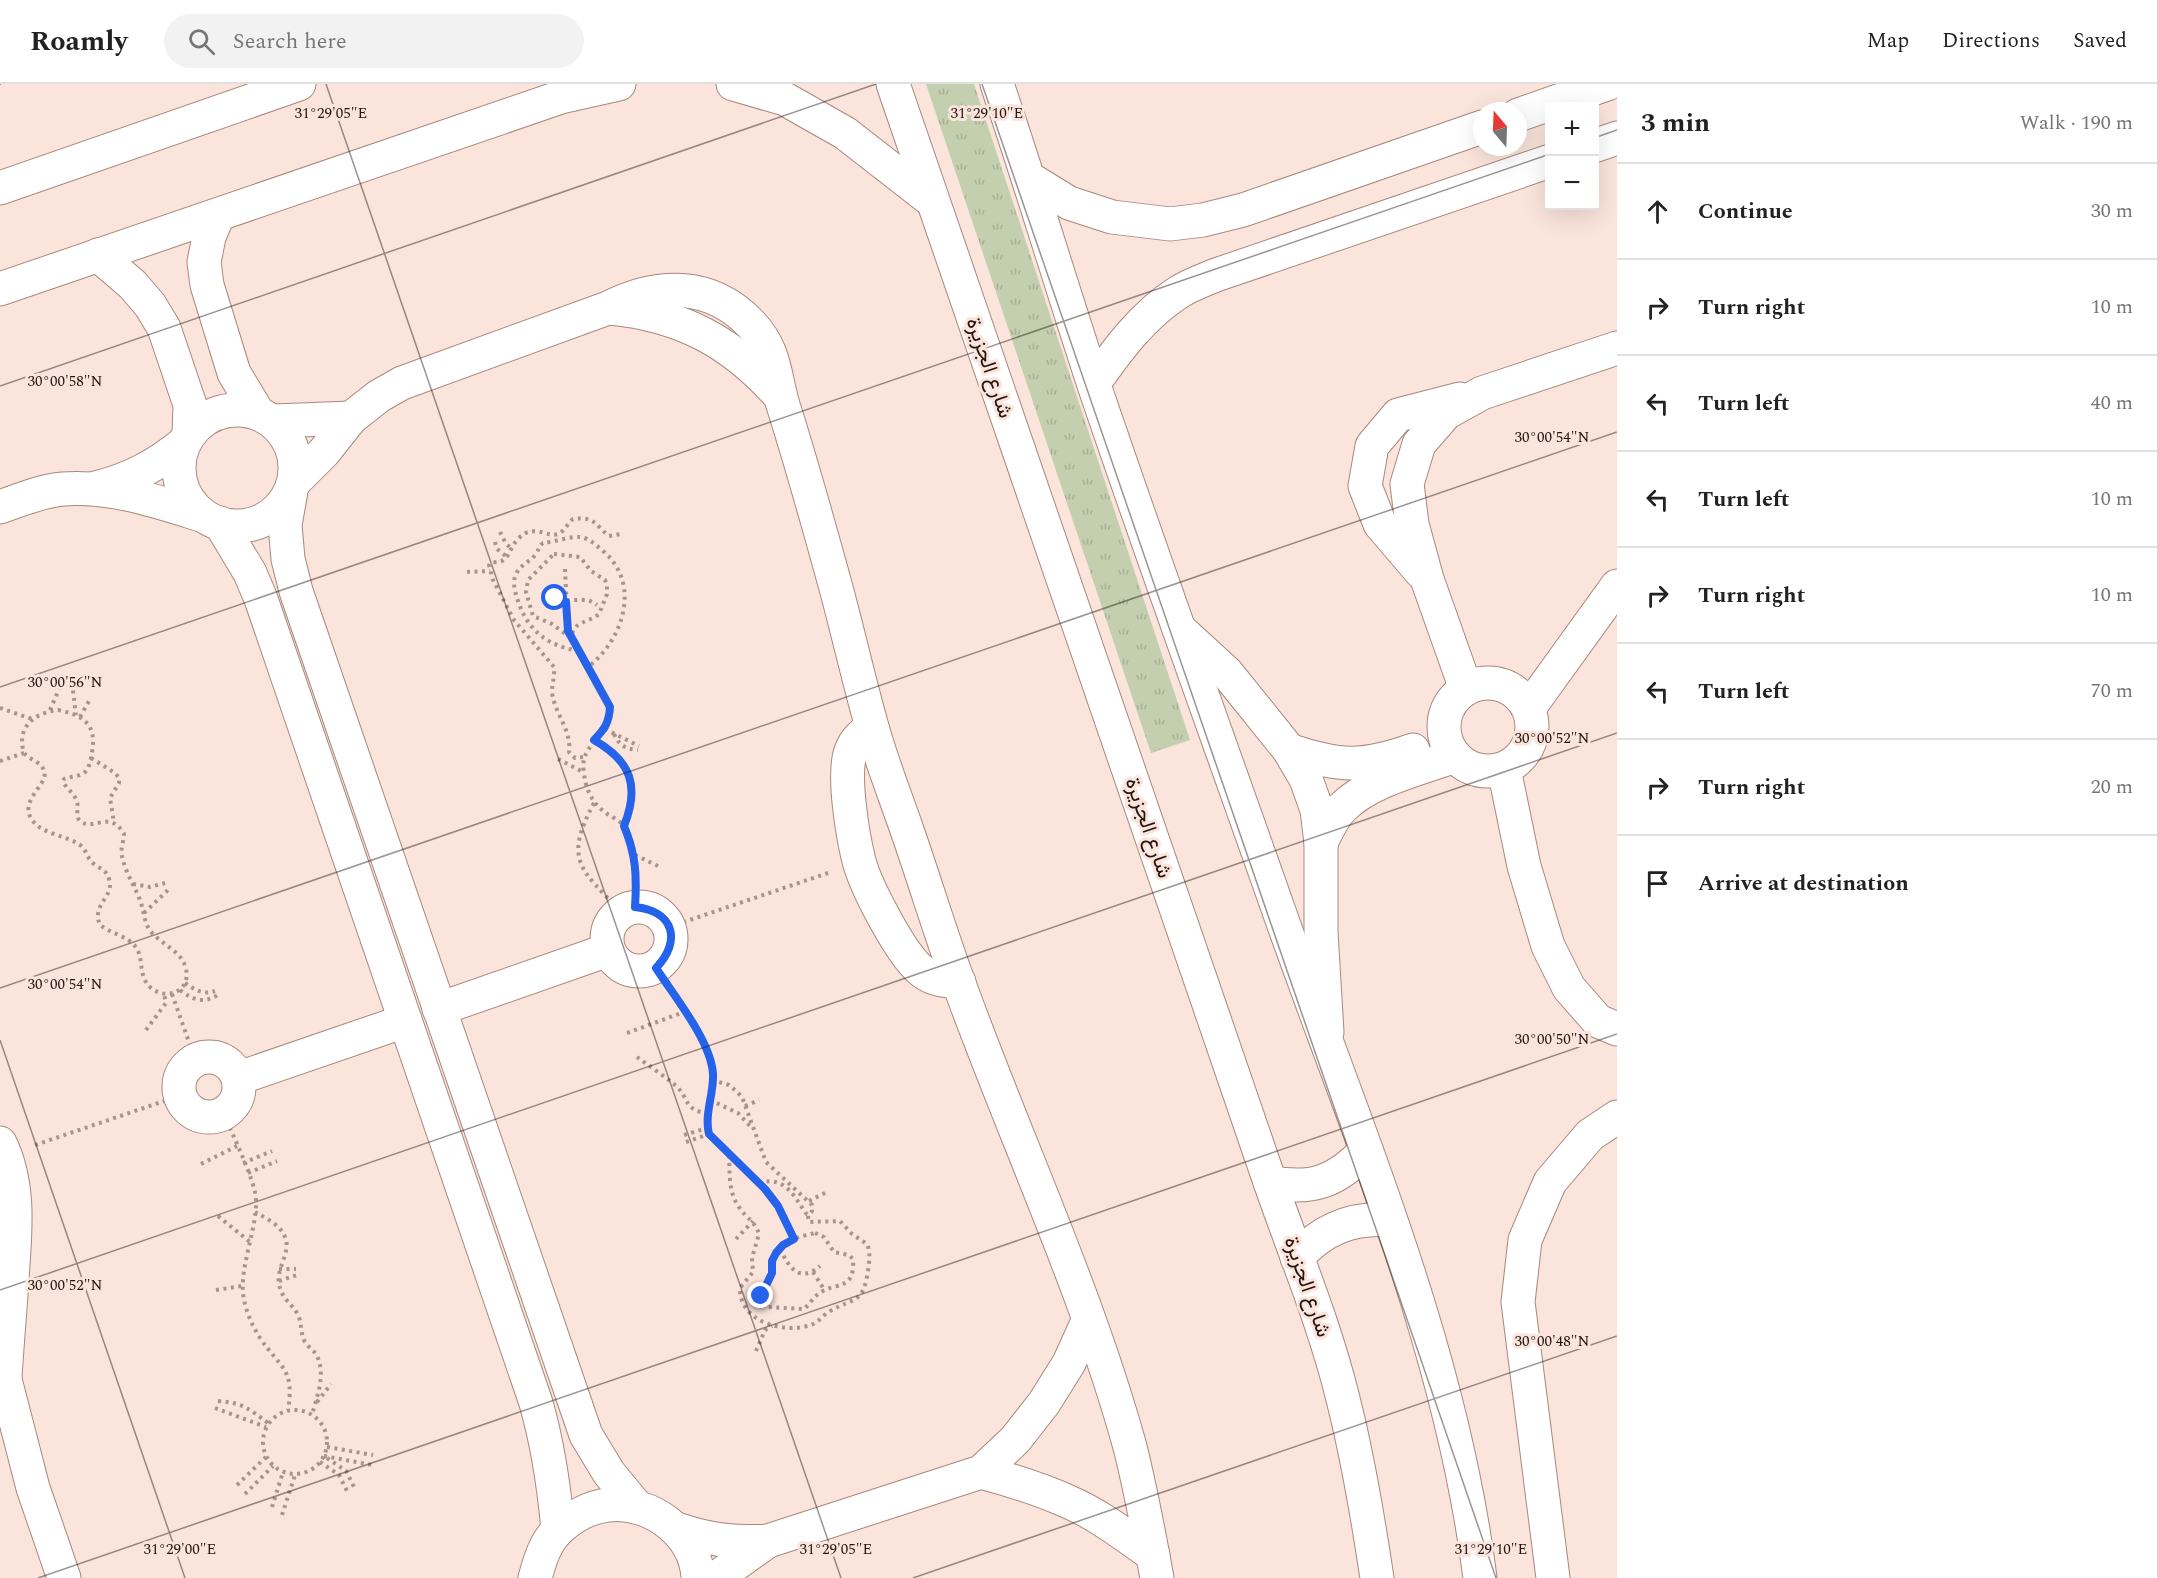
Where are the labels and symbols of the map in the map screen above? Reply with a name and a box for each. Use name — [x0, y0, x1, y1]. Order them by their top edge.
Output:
text: 31°29'05"E — [295, 102, 367, 125]
text: 31°29'10"E — [951, 102, 1023, 125]
north arrow — [1473, 102, 1527, 156]
street label: شارع الجزيرة — [957, 313, 1021, 423]
text: 30°00'58"N — [28, 370, 103, 393]
text: 30°00'54"N — [1515, 426, 1590, 449]
route start — [541, 584, 567, 610]
text: 30°00'56"N — [28, 671, 103, 694]
text: 30°00'52"N — [1515, 727, 1590, 750]
street label: شارع الجزيرة — [1116, 773, 1180, 883]
text: 30°00'54"N — [28, 973, 103, 996]
text: 30°00'50"N — [1515, 1028, 1590, 1051]
street label: شارع الجزيرة — [1275, 1232, 1339, 1342]
text: 30°00'52"N — [28, 1274, 103, 1297]
route end — [747, 1282, 773, 1308]
text: 30°00'48"N — [1515, 1330, 1590, 1353]
text: 31°29'00"E — [144, 1538, 216, 1561]
text: 31°29'05"E — [800, 1538, 872, 1561]
text: 31°29'10"E — [1455, 1538, 1527, 1561]

